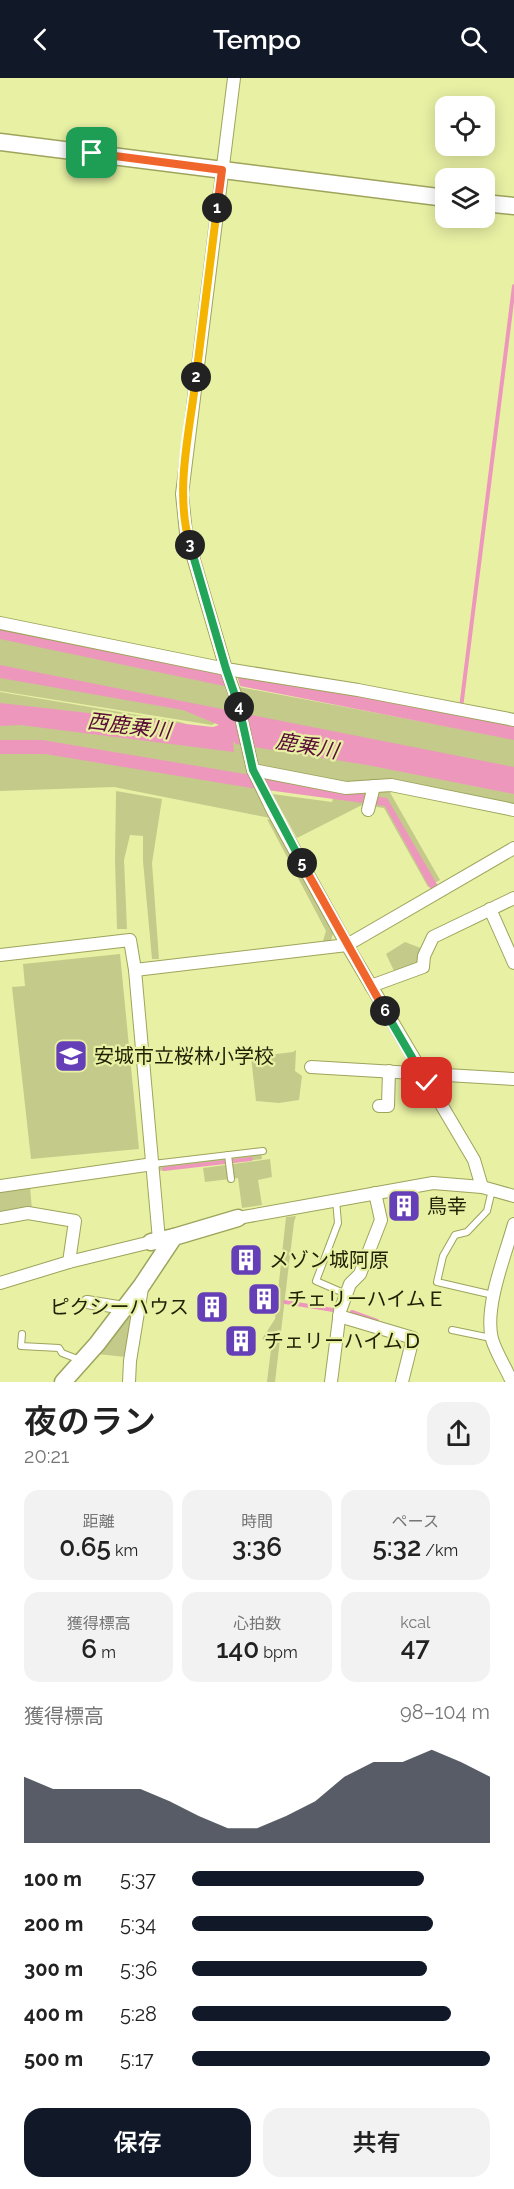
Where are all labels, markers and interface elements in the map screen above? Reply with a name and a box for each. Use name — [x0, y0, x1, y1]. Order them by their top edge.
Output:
icon: back — [24, 23, 57, 56]
icon: search — [457, 23, 490, 56]
text: Tempo — [213, 24, 301, 55]
map controls — [435, 96, 495, 228]
button: locate — [435, 96, 495, 156]
pin — [66, 127, 117, 178]
icon: arrive — [75, 136, 108, 169]
button: layers — [435, 168, 495, 228]
pin: 1 — [202, 193, 232, 223]
text: 1 — [213, 198, 221, 217]
pin: 2 — [181, 362, 211, 392]
text: 2 — [191, 367, 201, 386]
pin: 3 — [175, 530, 205, 560]
text: 3 — [186, 535, 194, 554]
pin: 4 — [224, 692, 254, 722]
text: 4 — [234, 697, 244, 716]
water label: 西鹿乗川 — [86, 708, 174, 743]
water label: 鹿乗川 — [274, 728, 342, 764]
pin: 5 — [287, 848, 317, 878]
text: 5 — [298, 853, 306, 872]
pin: 6 — [370, 996, 400, 1026]
text: 6 — [380, 1001, 390, 1020]
school or university icon: 安城市立桜林小学校 — [53, 1038, 89, 1074]
place label: 安城市立桜林小学校 — [94, 1044, 274, 1068]
pin — [401, 1057, 452, 1108]
icon: check — [410, 1066, 443, 1099]
building icon: 鳥幸 — [386, 1188, 422, 1224]
place label: 鳥幸 — [427, 1194, 467, 1218]
building icon: メゾン城阿原 — [228, 1242, 264, 1278]
place label: メゾン城阿原 — [269, 1248, 389, 1272]
building icon: チェリーハイムＥ — [246, 1281, 282, 1317]
place label: チェリーハイムＥ — [287, 1287, 446, 1311]
building icon: ピクシーハウス — [194, 1289, 230, 1325]
place label: ピクシーハウス — [49, 1295, 189, 1319]
building icon: チェリーハイムＤ — [223, 1323, 259, 1359]
place label: チェリーハイムＤ — [264, 1329, 423, 1353]
text: 夜のラン — [24, 1402, 156, 1441]
button: share — [427, 1402, 490, 1465]
text: 20:21 — [24, 1444, 69, 1468]
text: 距離 — [83, 1512, 115, 1531]
text: 時間 — [241, 1512, 273, 1531]
text: ペース — [392, 1512, 439, 1531]
text: 0.65 — [59, 1532, 111, 1562]
text: 3:36 — [232, 1532, 282, 1562]
text: 5:32 — [373, 1532, 421, 1562]
text: km — [111, 1541, 138, 1560]
text: /km — [421, 1541, 458, 1560]
text: kcal — [400, 1613, 430, 1632]
text: 獲得標高 — [67, 1614, 131, 1633]
text: 心拍数 — [233, 1614, 281, 1633]
text: 47 — [401, 1632, 430, 1662]
text: 6 — [81, 1634, 97, 1664]
text: 140 — [216, 1634, 259, 1664]
text: m — [97, 1643, 116, 1662]
text: bpm — [259, 1643, 298, 1662]
text: 98–104 m — [400, 1700, 490, 1724]
text: 獲得標高 — [24, 1704, 104, 1728]
text: 100 m — [24, 1867, 82, 1891]
text: 5:37 — [120, 1867, 156, 1891]
text: 200 m — [24, 1912, 83, 1936]
text: 5:34 — [120, 1912, 156, 1936]
text: 300 m — [24, 1957, 83, 1981]
text: 5:36 — [120, 1957, 157, 1981]
text: 400 m — [24, 2002, 83, 2026]
text: 5:28 — [120, 2002, 157, 2026]
text: 500 m — [24, 2047, 83, 2071]
text: 5:17 — [120, 2047, 154, 2071]
button: 保存 — [24, 2108, 251, 2177]
button: 共有 — [263, 2108, 490, 2177]

